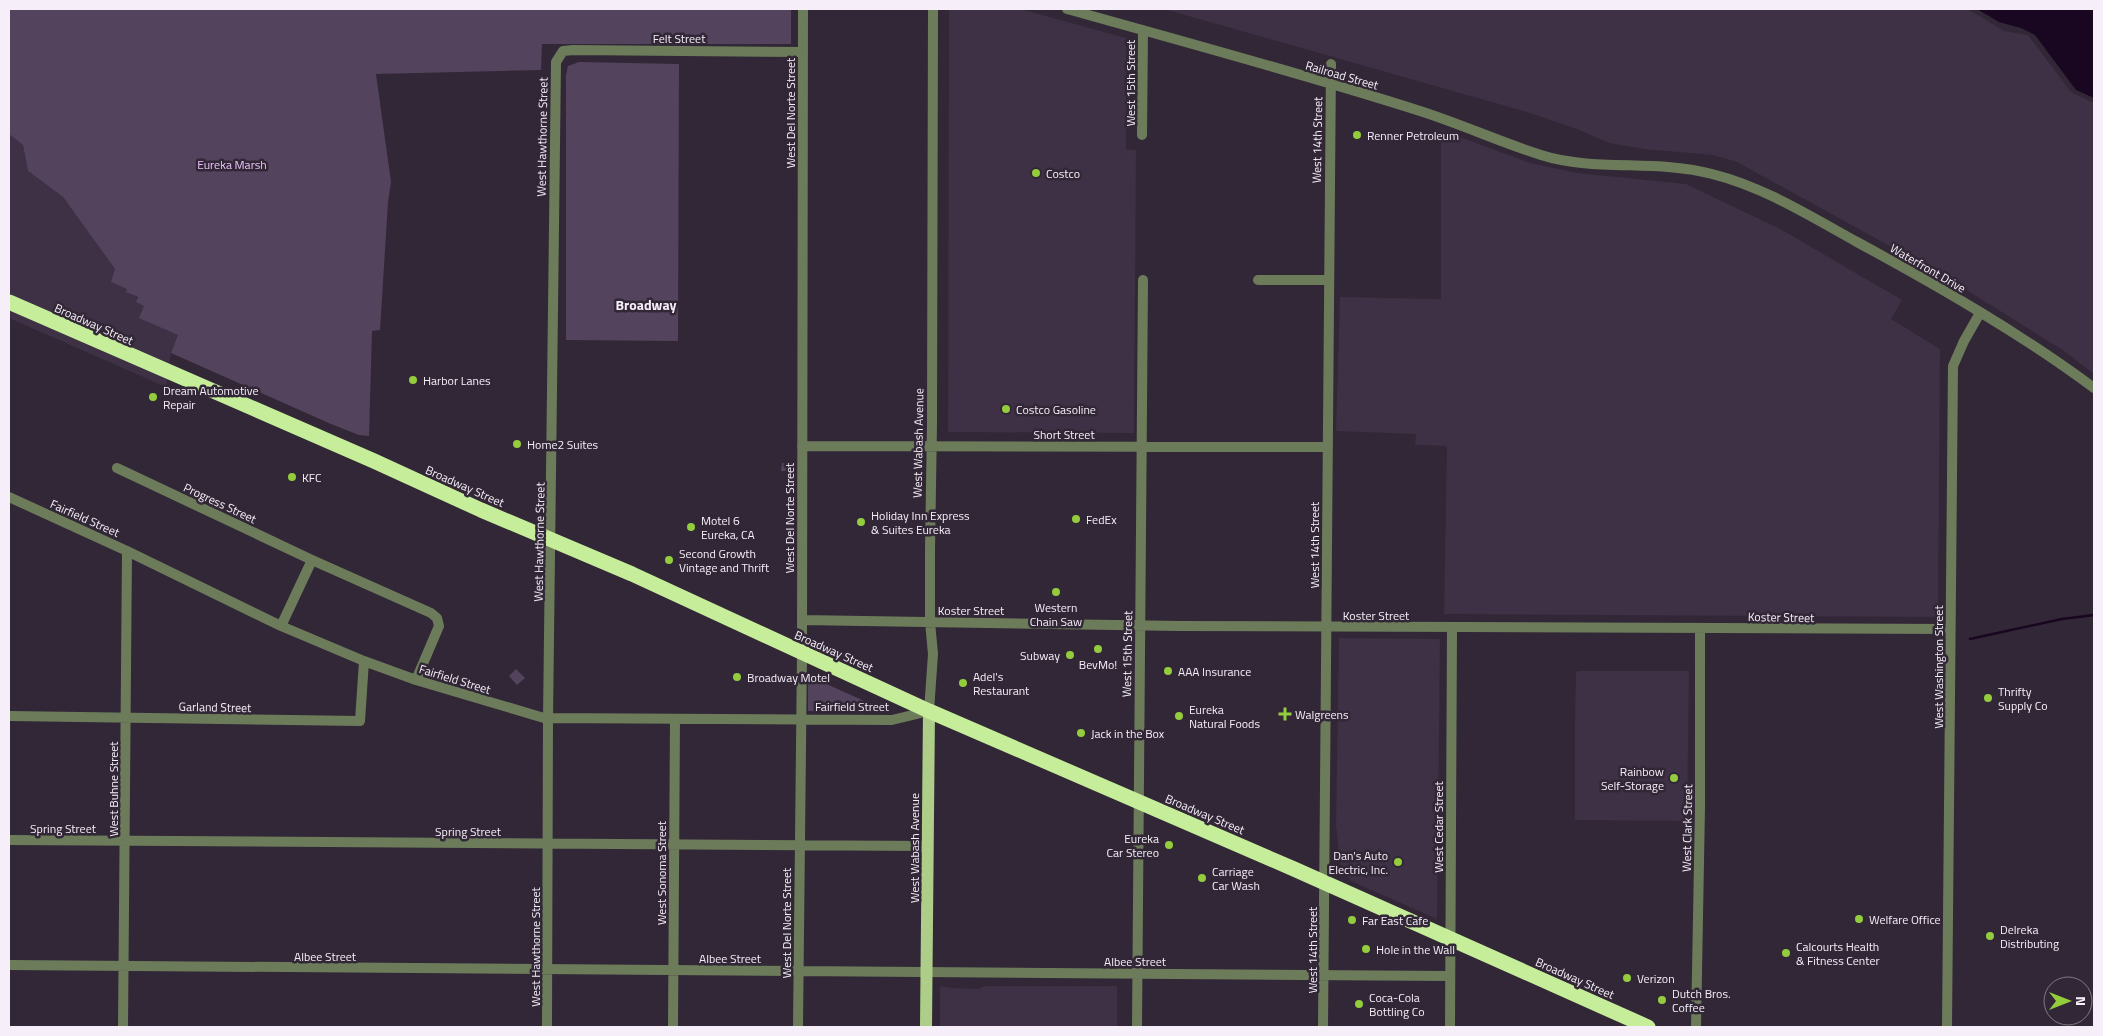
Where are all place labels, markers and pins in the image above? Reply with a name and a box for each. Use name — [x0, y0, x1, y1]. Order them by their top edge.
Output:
place label: Renner Petroleum — [1367, 126, 1459, 145]
marker: Renner Petroleum — [1351, 129, 1363, 141]
place label: Costco — [1046, 164, 1080, 183]
marker: Costco — [1030, 167, 1042, 179]
place label: Harbor Lanes — [423, 371, 491, 390]
marker: Harbor Lanes — [407, 374, 419, 386]
place label: Dream Automotive Repair — [163, 381, 258, 414]
marker: Dream Automotive Repair — [147, 391, 159, 403]
place label: Costco Gasoline — [1016, 400, 1096, 419]
marker: Costco Gasoline — [1000, 403, 1012, 415]
place label: Home2 Suites — [527, 435, 599, 454]
marker: Home2 Suites — [511, 438, 523, 450]
place label: KFC — [302, 468, 322, 487]
marker: KFC — [286, 471, 298, 483]
place label: Holiday Inn Express & Suites Eureka — [871, 506, 970, 539]
place label: FedEx — [1086, 510, 1117, 529]
place label: Motel 6 Eureka, CA — [701, 511, 755, 544]
marker: FedEx — [1070, 513, 1082, 525]
marker: Holiday Inn Express & Suites Eureka — [855, 516, 867, 528]
marker: Motel 6 Eureka, CA — [685, 521, 697, 533]
place label: Second Growth Vintage and Thrift — [679, 544, 770, 577]
marker: Second Growth Vintage and Thrift — [663, 554, 675, 566]
marker: Western Chain Saw — [1050, 586, 1062, 598]
place label: Western Chain Saw — [1030, 598, 1082, 631]
marker: BevMo! — [1092, 643, 1104, 655]
place label: Subway — [1020, 646, 1060, 665]
marker: Subway — [1064, 649, 1076, 661]
place label: BevMo! — [1079, 655, 1117, 674]
place label: AAA Insurance — [1178, 662, 1251, 681]
marker: AAA Insurance — [1162, 665, 1174, 677]
place label: Adel's Restaurant — [973, 667, 1030, 700]
place label: Broadway Motel — [747, 668, 830, 687]
marker: Broadway Motel — [731, 671, 743, 683]
marker: Adel's Restaurant — [957, 677, 969, 689]
place label: Thrifty Supply Co — [1998, 682, 2047, 715]
marker: Thrifty Supply Co — [1982, 692, 1994, 704]
place label: Eureka Natural Foods — [1189, 700, 1260, 733]
place label: Walgreens — [1295, 705, 1349, 724]
marker: Walgreens — [1279, 708, 1291, 720]
marker: Eureka Natural Foods — [1173, 710, 1185, 722]
place label: Jack in the Box — [1091, 724, 1165, 743]
marker: Jack in the Box — [1075, 727, 1087, 739]
place label: Rainbow Self-Storage — [1601, 762, 1664, 795]
marker: Rainbow Self-Storage — [1668, 772, 1680, 784]
place label: Eureka Car Stereo — [1107, 829, 1159, 862]
marker: Eureka Car Stereo — [1163, 839, 1175, 851]
place label: Dan's Auto Electric, Inc. — [1329, 846, 1388, 879]
marker: Dan's Auto Electric, Inc. — [1392, 856, 1404, 868]
place label: Carriage Car Wash — [1212, 862, 1260, 895]
marker: Carriage Car Wash — [1196, 872, 1208, 884]
place label: Welfare Office — [1869, 910, 1941, 929]
place label: Far East Cafe — [1362, 911, 1428, 930]
marker: Welfare Office — [1853, 913, 1865, 925]
marker: Far East Cafe — [1346, 914, 1358, 926]
place label: Delreka Distributing — [2000, 920, 2059, 953]
marker: Delreka Distributing — [1984, 930, 1996, 942]
place label: Calcourts Health & Fitness Center — [1796, 937, 1880, 970]
place label: Hole in the Wall — [1376, 940, 1455, 959]
marker: Hole in the Wall — [1360, 943, 1372, 955]
marker: Calcourts Health & Fitness Center — [1780, 947, 1792, 959]
place label: Verizon — [1637, 969, 1675, 988]
marker: Verizon — [1621, 972, 1633, 984]
place label: Dutch Bros. Coffee — [1672, 984, 1731, 1017]
place label: Coca-Cola Bottling Co — [1369, 988, 1425, 1021]
marker: Dutch Bros. Coffee — [1656, 994, 1668, 1006]
marker: Coca-Cola Bottling Co — [1353, 998, 1365, 1010]

